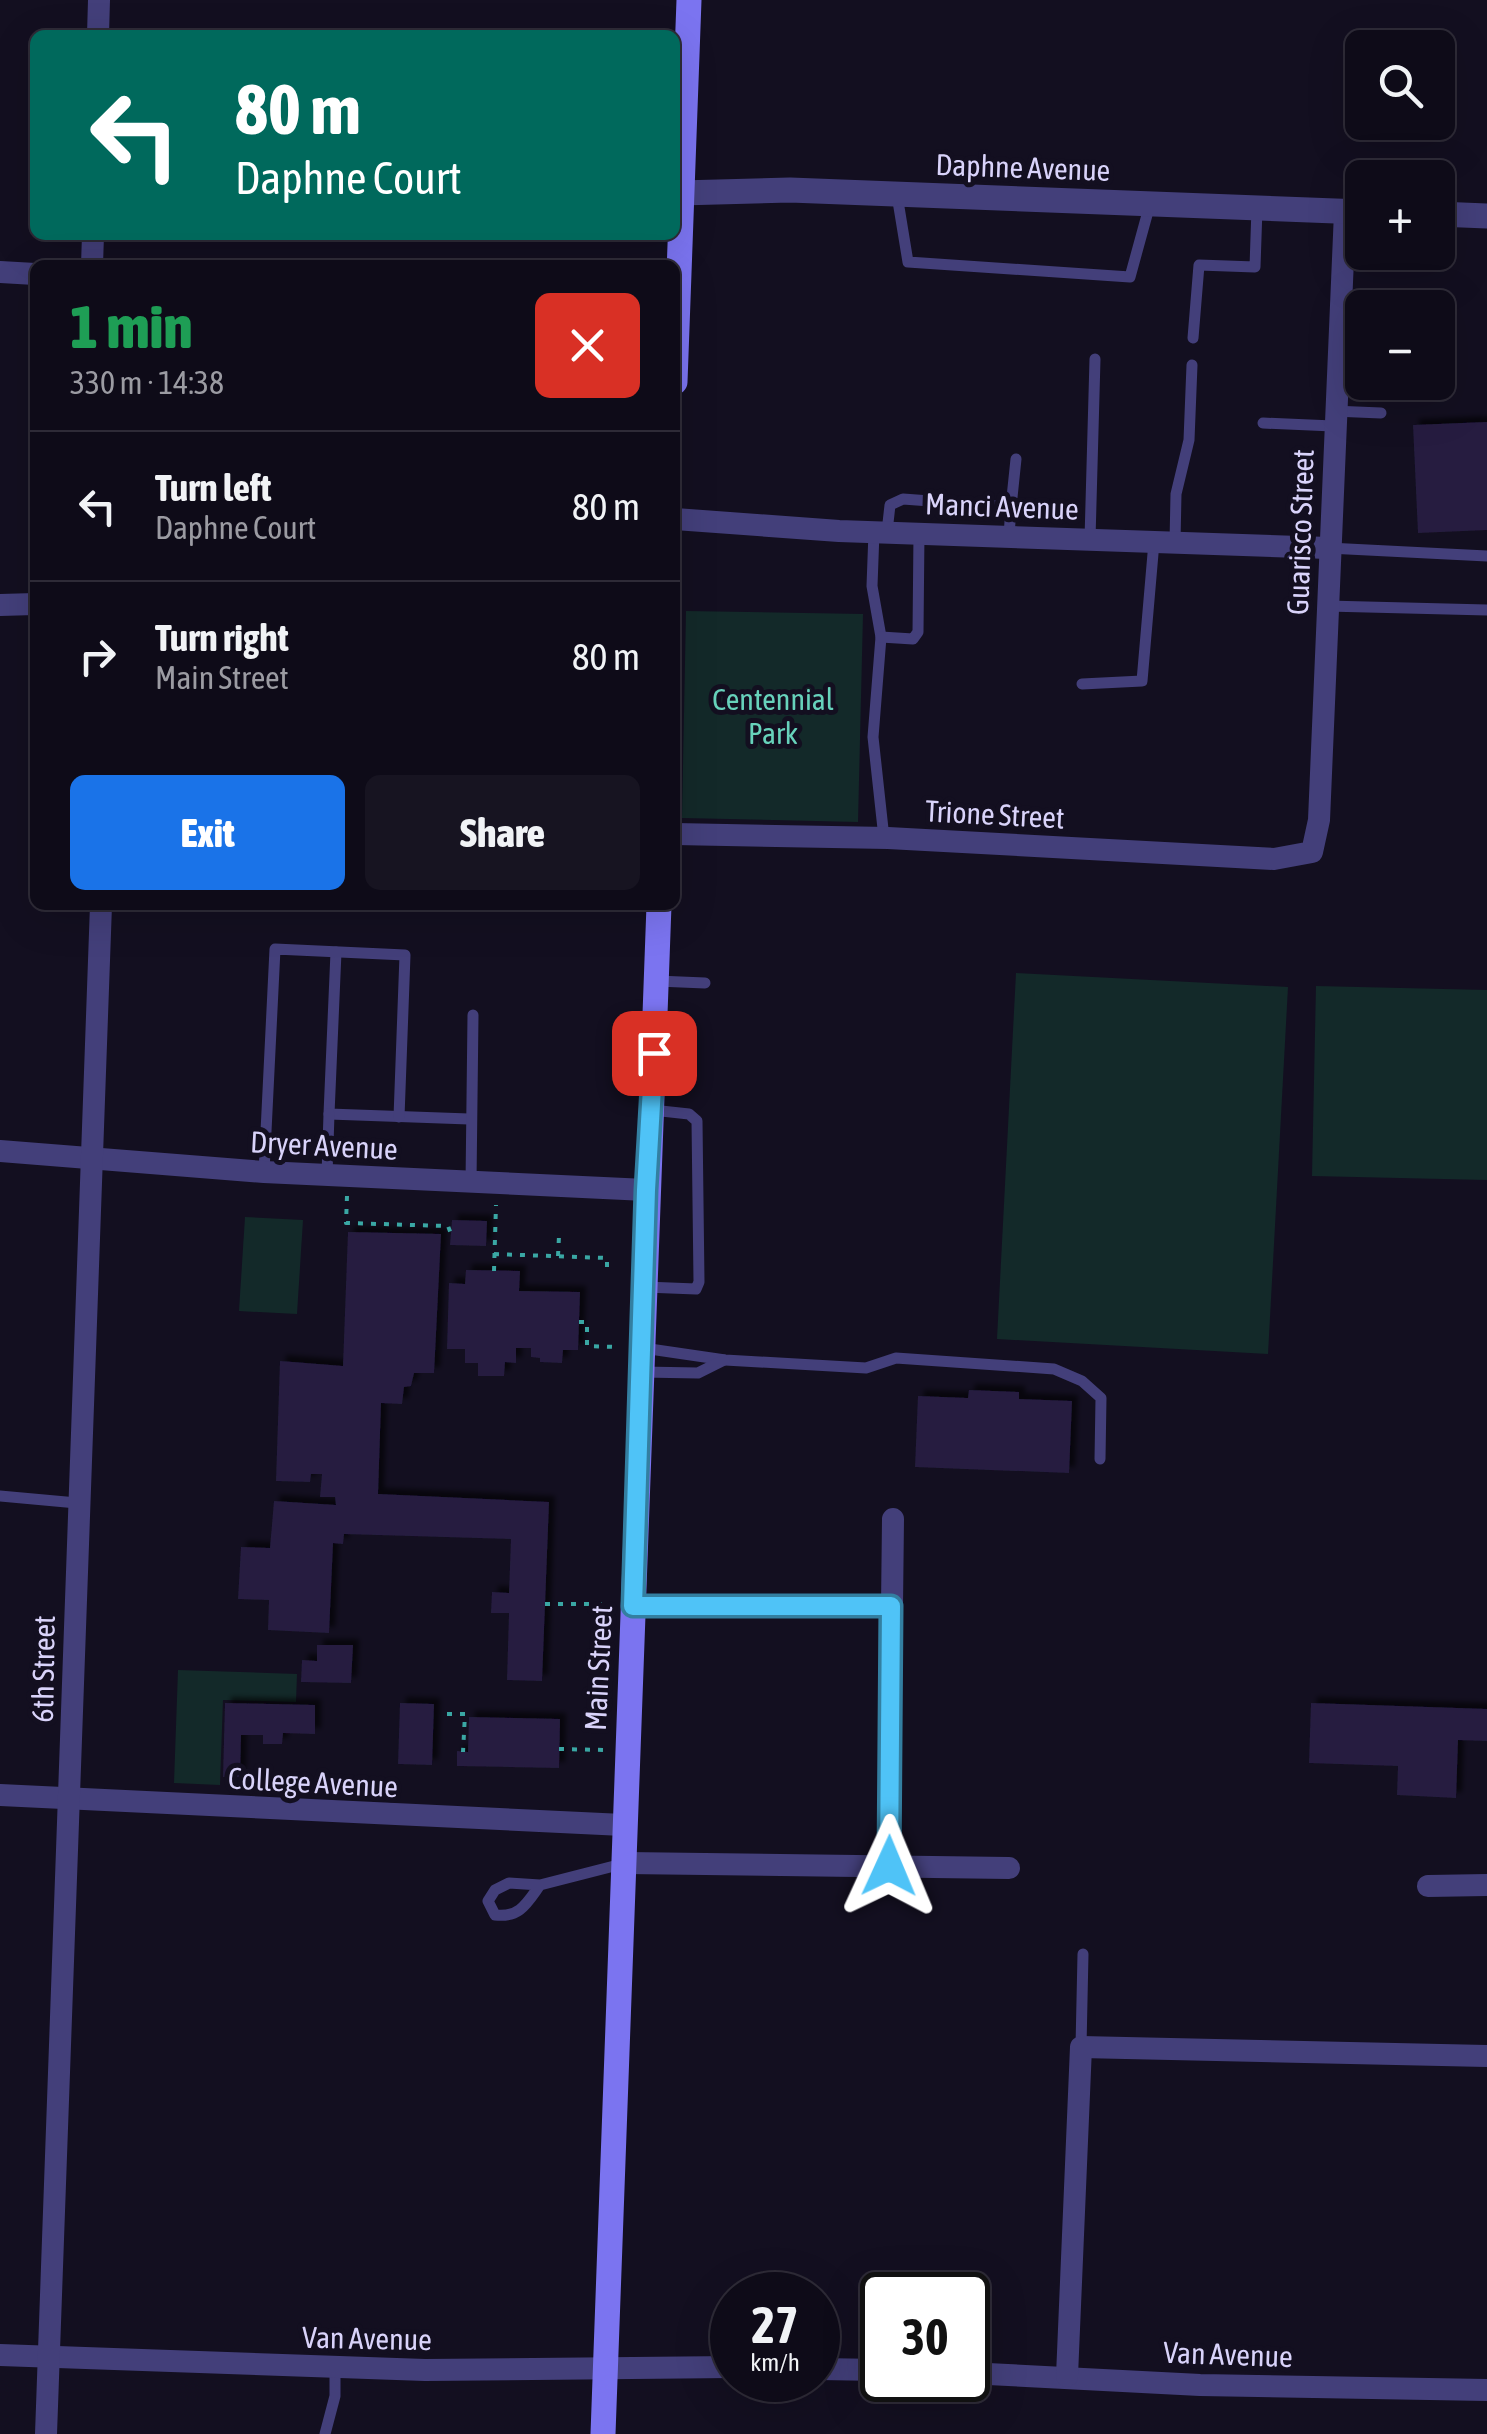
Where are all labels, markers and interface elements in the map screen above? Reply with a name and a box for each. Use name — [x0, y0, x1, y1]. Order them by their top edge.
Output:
map controls — [1345, 30, 1455, 400]
button: search — [1345, 30, 1455, 140]
text: 80 m — [235, 69, 361, 149]
icon: left — [70, 70, 200, 200]
street label: Daphne Avenue — [935, 147, 1111, 187]
text: Daphne Court — [235, 152, 462, 204]
button: + — [1345, 160, 1455, 270]
button: − — [1345, 290, 1455, 400]
text: 1 min — [70, 292, 193, 361]
button: close — [535, 293, 640, 398]
text: 330 m · 14:38 — [70, 364, 224, 401]
street label: Guarisco Street — [1280, 449, 1320, 615]
text: Turn left — [155, 466, 271, 509]
icon: left — [70, 479, 125, 534]
text: 80 m — [572, 485, 640, 528]
street label: Manci Avenue — [925, 486, 1079, 526]
text: Daphne Court — [155, 509, 316, 546]
text: Turn right — [155, 616, 289, 659]
icon: right — [70, 629, 125, 684]
text: 80 m — [572, 635, 640, 678]
text: Main Street — [155, 659, 289, 696]
park label: Centennial Park — [712, 682, 834, 750]
button: Exit — [70, 775, 345, 890]
button: Share — [365, 775, 640, 890]
street label: Trione Street — [925, 793, 1065, 835]
pin — [612, 1011, 697, 1096]
icon: arrive — [627, 1026, 682, 1081]
street label: Dryer Avenue — [250, 1124, 398, 1166]
street label: Main Street — [578, 1604, 618, 1732]
street label: 6th Street — [25, 1615, 61, 1723]
street label: College Avenue — [227, 1761, 399, 1803]
position arrow — [837, 1814, 941, 1918]
speed limit sign: 30 — [860, 2272, 990, 2402]
text: 27 — [751, 2296, 798, 2354]
street label: Van Avenue — [302, 2320, 432, 2356]
street label: Van Avenue — [1163, 2335, 1293, 2373]
text: km/h — [750, 2348, 800, 2376]

